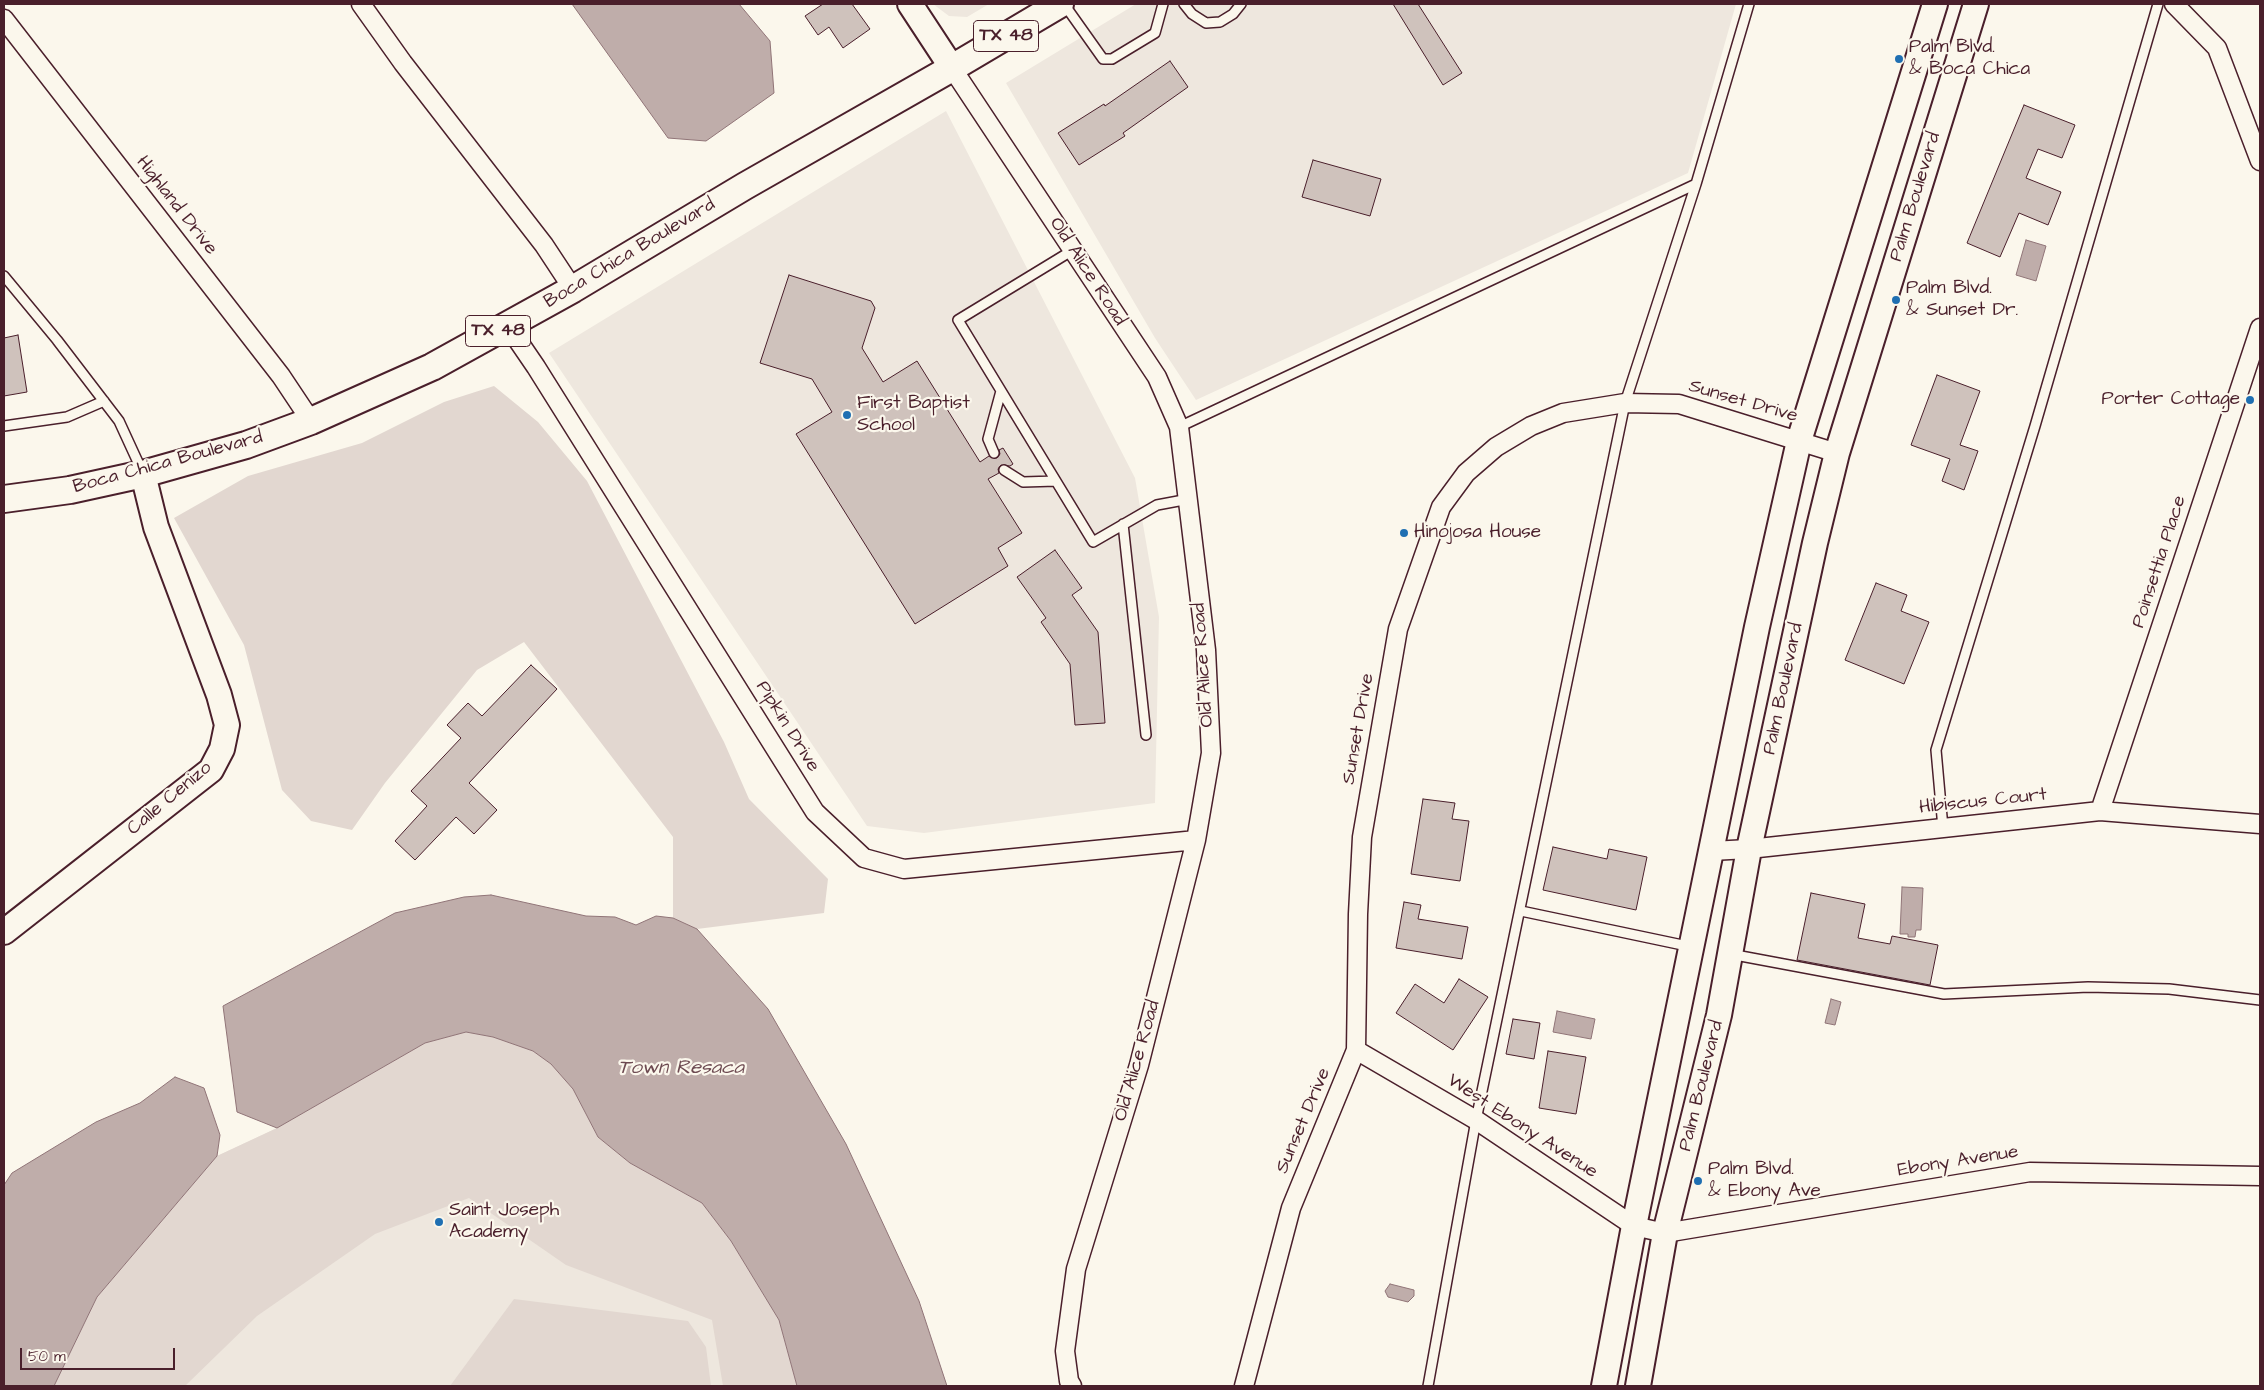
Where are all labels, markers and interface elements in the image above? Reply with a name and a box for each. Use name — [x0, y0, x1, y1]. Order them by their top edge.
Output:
road number: TX 48 — [974, 20, 1038, 52]
place label: Palm Blvd. & Boca Chica — [1909, 37, 2030, 81]
marker: Palm Blvd. & Boca Chica — [1893, 53, 1905, 65]
street label: Palm Boulevard — [1886, 130, 1946, 264]
street label: Highland Drive — [130, 152, 222, 260]
street label: Boca Chica Boulevard — [540, 194, 720, 314]
street label: Old Alice Road — [1043, 214, 1131, 330]
place label: Palm Blvd. & Sunset Dr. — [1906, 278, 2018, 322]
marker: Palm Blvd. & Sunset Dr. — [1890, 294, 1902, 306]
road number: TX 48 — [466, 316, 530, 346]
street label: Sunset Drive — [1686, 376, 1800, 428]
place label: Porter Cottage — [2101, 389, 2240, 411]
place label: First Baptist School — [857, 393, 970, 437]
marker: Porter Cottage — [2244, 394, 2256, 406]
marker: First Baptist School — [841, 409, 853, 421]
street label: Boca Chica Boulevard — [71, 427, 265, 499]
street label: Poinsettia Place — [2128, 493, 2192, 631]
place label: Hinojosa House — [1414, 522, 1541, 544]
marker: Hinojosa House — [1398, 527, 1410, 539]
street label: Old Alice Road — [1188, 602, 1220, 728]
street label: Palm Boulevard — [1759, 621, 1809, 757]
street label: Sunset Drive — [1338, 672, 1380, 786]
street label: Pipkin Drive — [750, 677, 824, 777]
street label: Calle Cenizo — [123, 757, 217, 841]
street label: Hibiscus Court — [1918, 784, 2048, 820]
street label: Old Alice Road — [1110, 998, 1166, 1124]
street label: Palm Boulevard — [1675, 1018, 1729, 1154]
water label: Town Resaca — [618, 1057, 744, 1081]
street label: Sunset Drive — [1272, 1065, 1336, 1177]
street label: West Ebony Avenue — [1442, 1070, 1602, 1184]
street label: Ebony Avenue — [1896, 1141, 2020, 1183]
place label: Palm Blvd. & Ebony Ave — [1708, 1159, 1821, 1203]
marker: Palm Blvd. & Ebony Ave — [1692, 1175, 1704, 1187]
place label: Saint Joseph Academy — [449, 1200, 559, 1244]
marker: Saint Joseph Academy — [433, 1216, 445, 1228]
scale bar — [22, 1338, 178, 1370]
text: 50 m — [28, 1346, 66, 1367]

